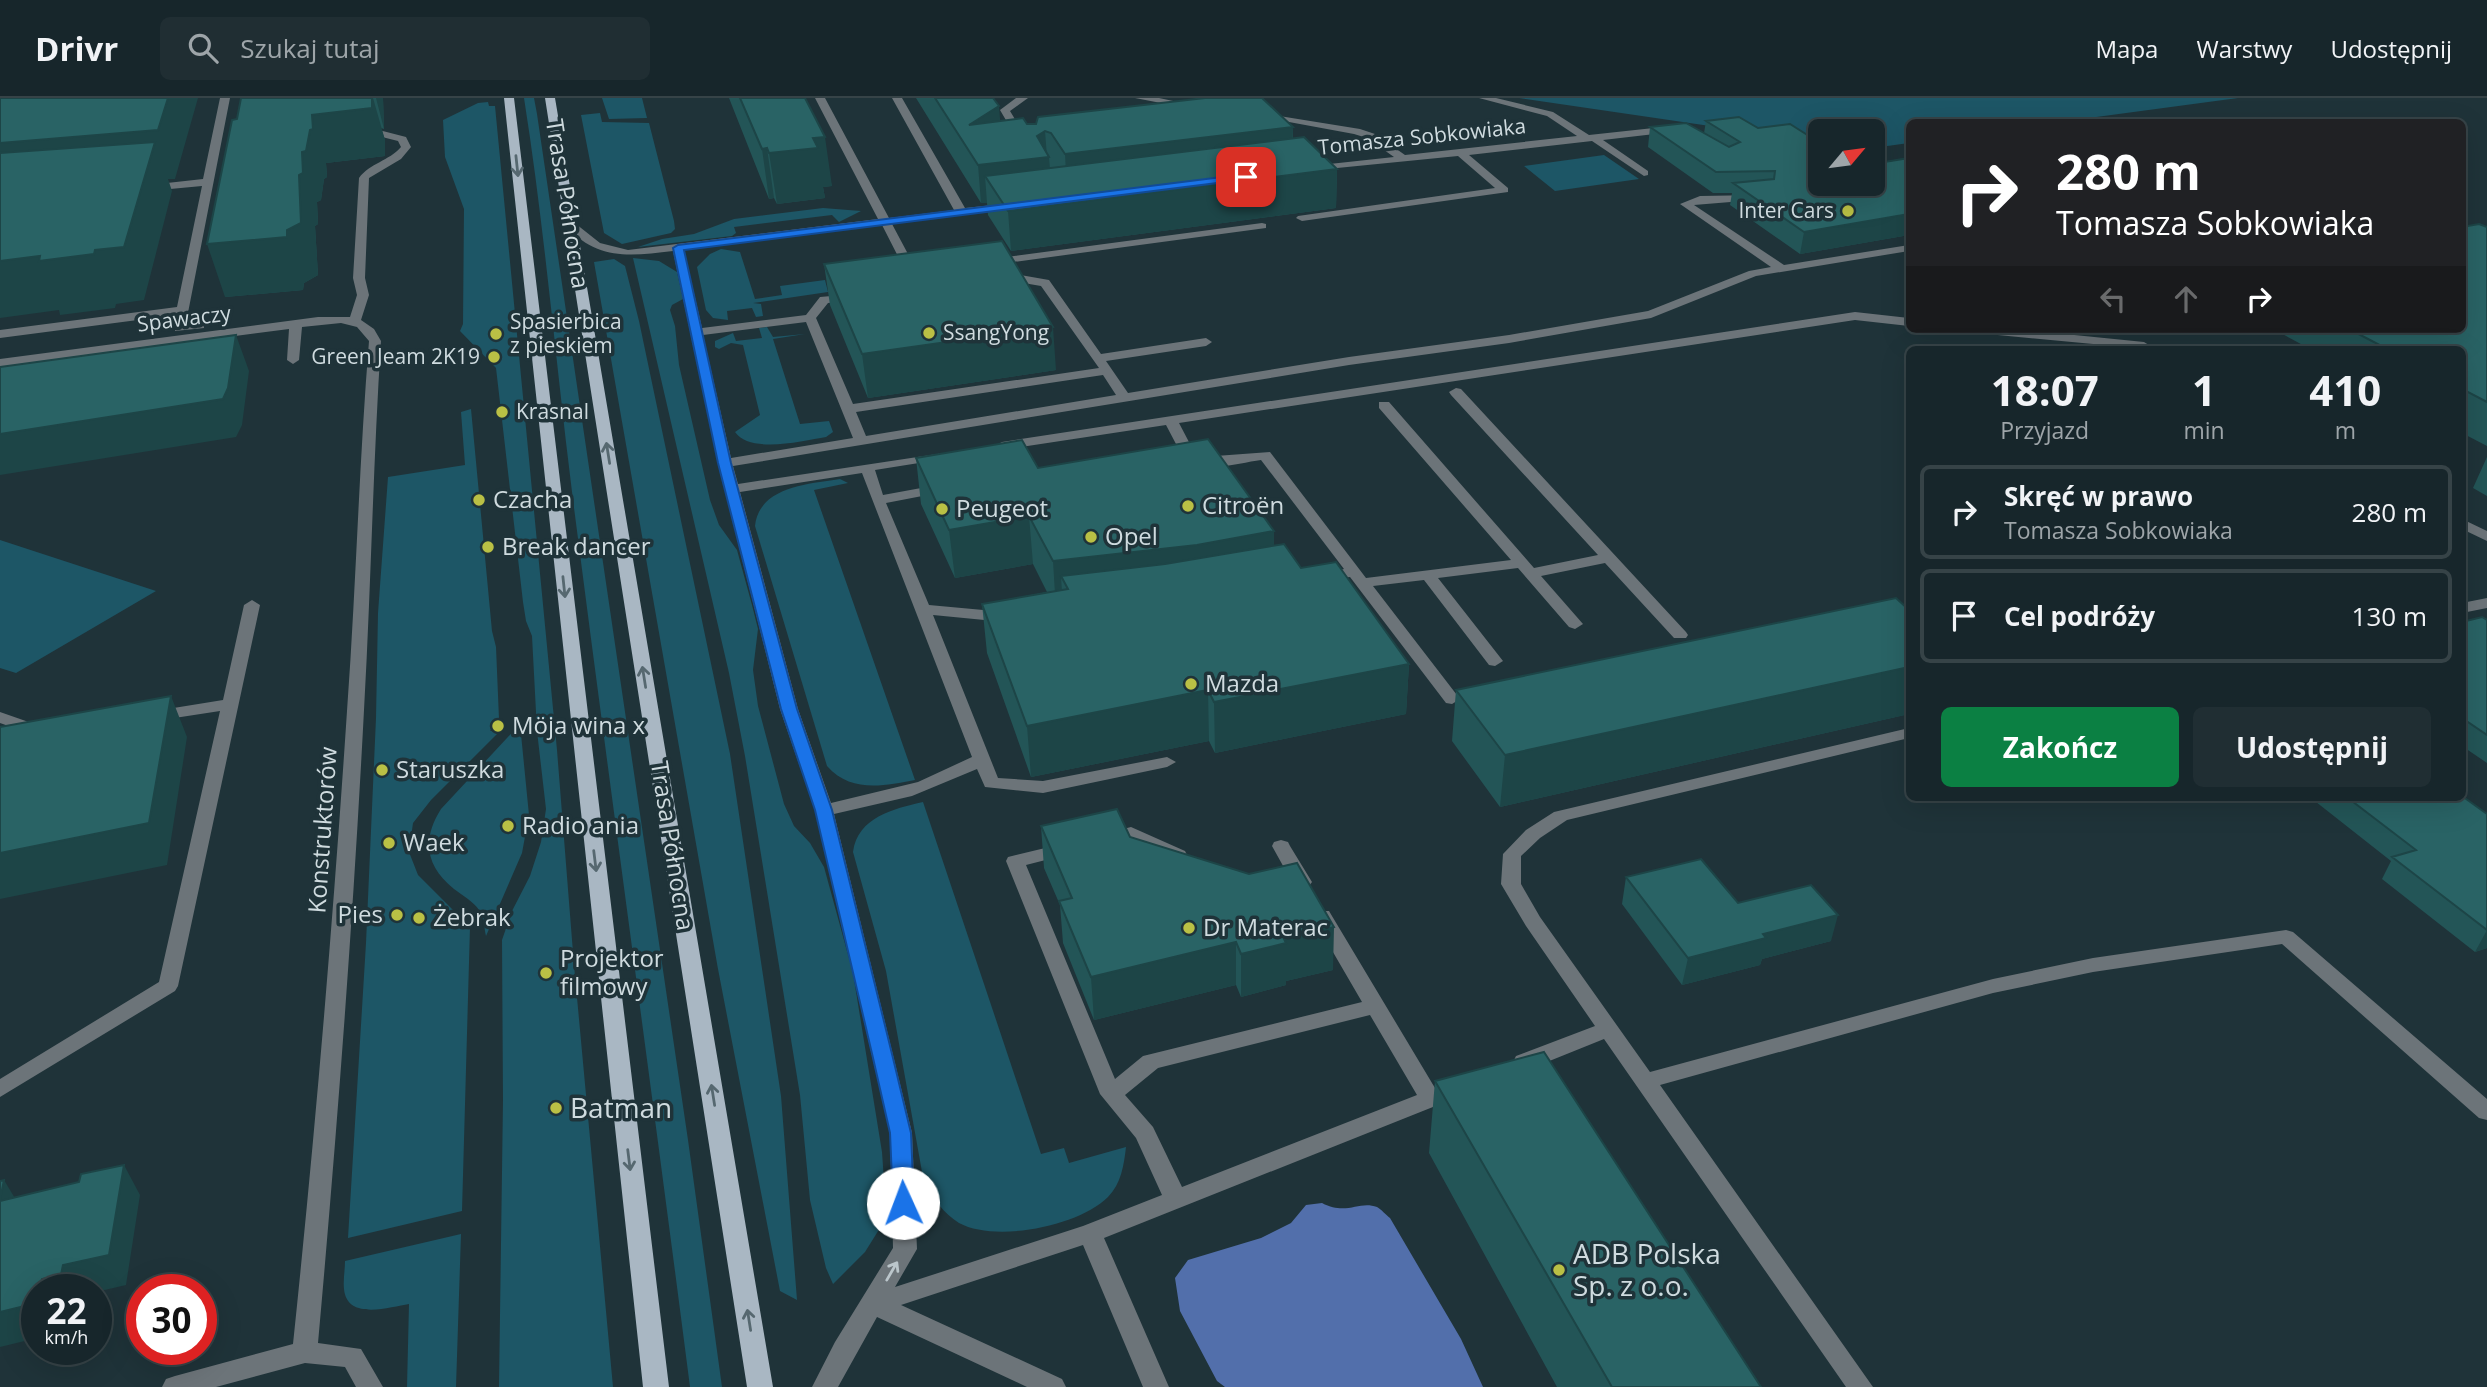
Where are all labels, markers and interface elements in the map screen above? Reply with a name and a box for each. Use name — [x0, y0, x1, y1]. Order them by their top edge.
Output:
search box — [160, 17, 650, 80]
text: Drivr — [35, 26, 118, 71]
icon: search — [184, 29, 222, 67]
text: Szukaj tutaj — [240, 30, 380, 66]
text: Mapa — [2096, 32, 2158, 65]
text: Warstwy — [2196, 32, 2292, 65]
text: Udostępnij — [2330, 32, 2452, 65]
street label: Tomasza Sobkowiaka — [1317, 111, 1527, 161]
street label: Trasa Północna — [539, 117, 598, 291]
north arrow — [1808, 119, 1885, 196]
map controls — [1808, 119, 1885, 196]
text: 280 m — [2056, 138, 2201, 204]
pin — [1216, 147, 1276, 207]
icon: right — [1941, 147, 2032, 238]
one-way arrow — [510, 154, 523, 177]
icon: arrive — [1227, 158, 1265, 196]
place label: Inter Cars — [1738, 196, 1834, 224]
text: Tomasza Sobkowiaka — [2056, 201, 2374, 244]
marker: Inter Cars — [1840, 203, 1856, 219]
icon: left — [2094, 280, 2132, 318]
icon: ahead — [2167, 280, 2205, 318]
icon: right — [2240, 280, 2278, 318]
street label: Spawaczy — [135, 298, 233, 338]
place label: Spasierbica z pieskiem — [510, 307, 622, 359]
place label: SsangYong — [943, 318, 1049, 346]
marker: SsangYong — [921, 325, 937, 341]
marker: Spasierbica z pieskiem — [488, 326, 504, 342]
place label: Green Jeam 2K19 — [311, 342, 480, 370]
marker: Green Jeam 2K19 — [486, 349, 502, 365]
text: 18:07 — [1991, 361, 2099, 418]
text: 1 — [2192, 361, 2216, 418]
text: 410 — [2309, 361, 2381, 418]
place label: Krasnal — [516, 397, 589, 425]
marker: Krasnal — [494, 404, 510, 420]
text: Przyjazd — [2000, 414, 2089, 446]
text: min — [2183, 414, 2225, 446]
text: m — [2335, 414, 2356, 446]
one-way arrow — [601, 442, 614, 465]
text: Skręć w prawo — [2004, 478, 2193, 514]
place label: Czacha — [493, 482, 572, 515]
place label: Citroën — [1202, 488, 1284, 521]
place label: Peugeot — [956, 491, 1048, 524]
marker: Czacha — [471, 492, 487, 508]
icon: right — [1945, 493, 1983, 531]
text: 280 m — [2352, 494, 2427, 530]
marker: Citroën — [1180, 498, 1196, 514]
marker: Peugeot — [934, 501, 950, 517]
text: Tomasza Sobkowiaka — [2004, 514, 2233, 546]
place label: Opel — [1105, 519, 1158, 552]
place label: Break dancer — [502, 529, 651, 562]
marker: Opel — [1083, 529, 1099, 545]
marker: Break dancer — [480, 539, 496, 555]
one-way arrow — [557, 575, 570, 598]
icon: arrive — [1945, 597, 1983, 635]
text: Cel podróży — [2004, 598, 2155, 634]
text: 130 m — [2352, 598, 2427, 634]
one-way arrow — [637, 666, 650, 689]
place label: Mazda — [1205, 666, 1279, 699]
marker: Mazda — [1183, 676, 1199, 692]
button: Zakończ — [1941, 707, 2179, 787]
button: Udostępnij — [2193, 707, 2431, 787]
place label: Möja wina x — [512, 708, 646, 741]
marker: Möja wina x — [490, 718, 506, 734]
street label: Konstruktorów — [299, 745, 344, 914]
place label: Staruszka — [396, 752, 504, 785]
street label: Trasa Północna — [644, 759, 703, 933]
marker: Staruszka — [374, 762, 390, 778]
place label: Radio ania — [522, 808, 639, 841]
marker: Radio ania — [500, 818, 516, 834]
place label: Waek — [403, 825, 465, 858]
marker: Waek — [381, 835, 397, 851]
one-way arrow — [588, 850, 601, 872]
place label: Pies — [338, 897, 383, 930]
place label: Żebrak — [433, 900, 511, 933]
marker: Pies — [389, 907, 405, 923]
marker: Żebrak — [411, 910, 427, 926]
place label: Dr Materac — [1203, 910, 1328, 943]
marker: Dr Materac — [1181, 920, 1197, 936]
place label: Projektor filmowy — [560, 941, 664, 1002]
marker: Projektor filmowy — [538, 965, 554, 981]
one-way arrow — [706, 1084, 719, 1107]
place label: Batman — [570, 1088, 672, 1126]
marker: Batman — [548, 1100, 564, 1116]
one-way arrow — [623, 1149, 636, 1171]
position arrow — [866, 1166, 940, 1240]
place label: ADB Polska Sp. z o.o. — [1573, 1234, 1721, 1304]
one-way arrow — [886, 1262, 900, 1282]
marker: ADB Polska Sp. z o.o. — [1551, 1262, 1567, 1278]
speed limit sign: 30 — [126, 1274, 217, 1365]
text: 22 — [46, 1287, 87, 1334]
one-way arrow — [742, 1309, 755, 1332]
text: km/h — [45, 1325, 88, 1349]

